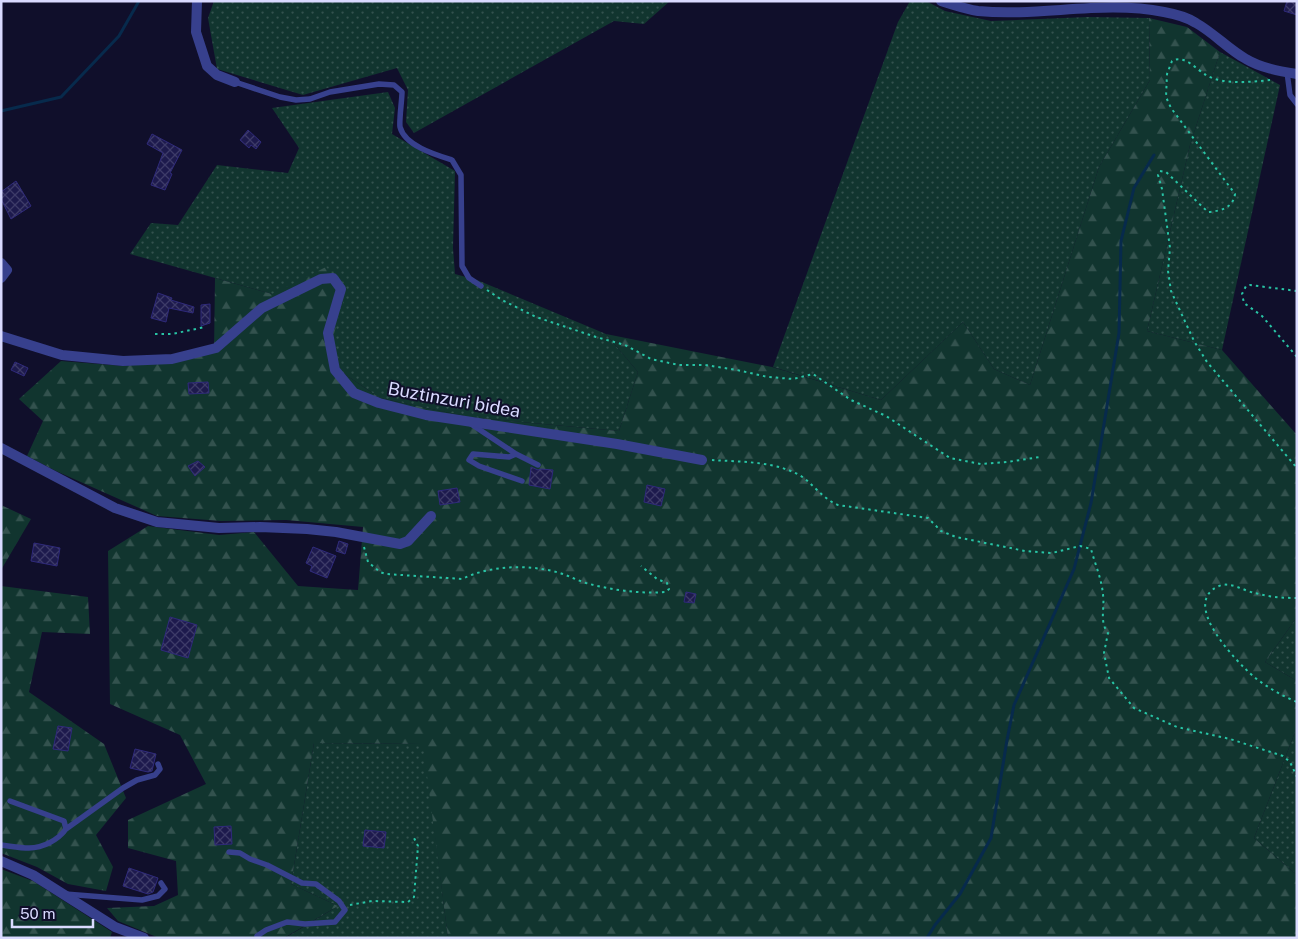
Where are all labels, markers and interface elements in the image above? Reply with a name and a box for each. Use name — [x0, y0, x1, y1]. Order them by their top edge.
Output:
street label: Buztinzuri bidea — [386, 378, 522, 421]
scale bar — [12, 896, 94, 928]
text: 50 m — [20, 905, 55, 922]

